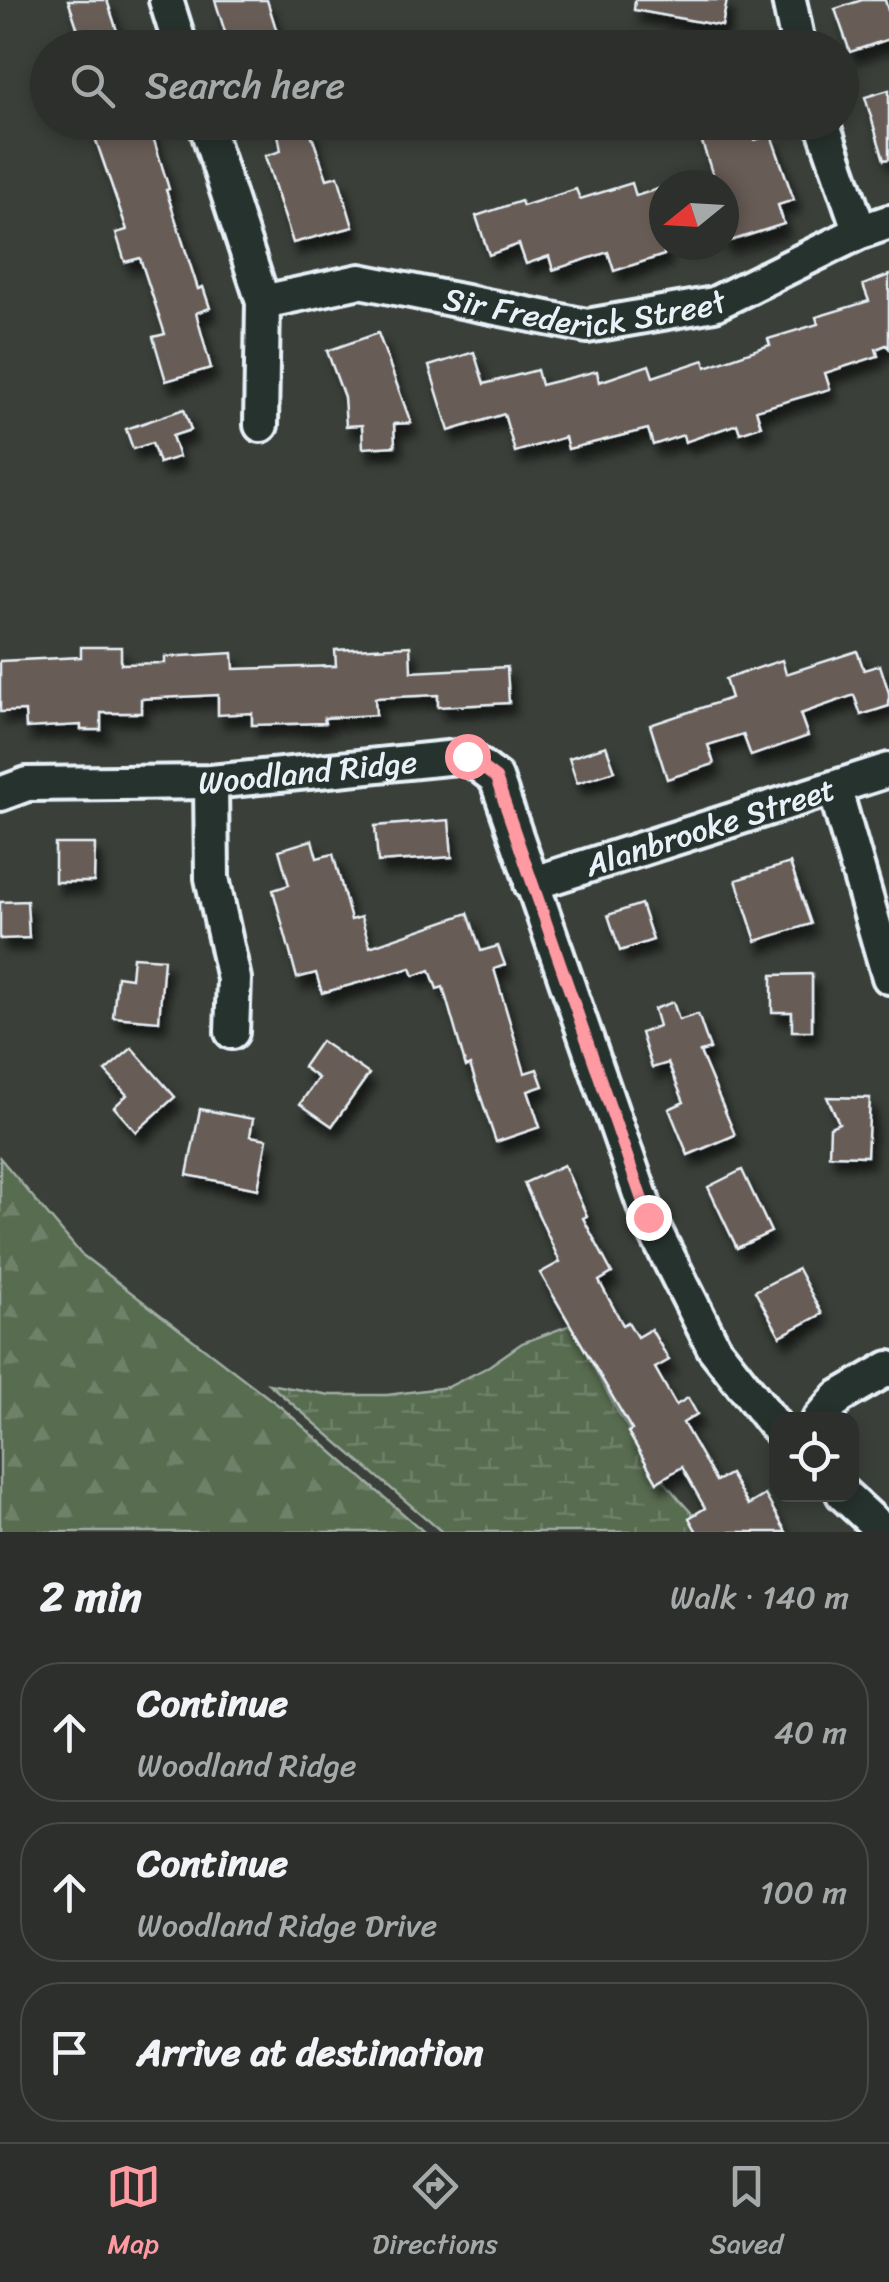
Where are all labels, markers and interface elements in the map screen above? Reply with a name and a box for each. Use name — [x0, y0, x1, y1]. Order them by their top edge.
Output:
search box — [30, 30, 859, 140]
text: Search here — [145, 52, 345, 119]
icon: search — [65, 58, 120, 113]
north arrow — [649, 170, 739, 260]
street label: Sir Frederick Street — [438, 270, 738, 355]
street label: Woodland Ridge — [198, 733, 420, 811]
route start — [445, 734, 491, 780]
street label: Alanbrooke Street — [577, 761, 843, 894]
route end — [626, 1195, 672, 1241]
map controls — [769, 1412, 859, 1502]
button: locate — [769, 1412, 859, 1502]
text: 2 min — [40, 1560, 142, 1634]
text: Walk · 140 m — [670, 1569, 849, 1626]
text: Continue — [137, 1670, 288, 1737]
text: 40 m — [774, 1704, 847, 1761]
icon: ahead — [42, 1705, 97, 1760]
text: Woodland Ridge — [137, 1737, 357, 1794]
text: Continue — [137, 1830, 288, 1897]
text: 100 m — [760, 1864, 847, 1921]
icon: ahead — [42, 1865, 97, 1920]
text: Woodland Ridge Drive — [137, 1897, 437, 1954]
text: Arrive at destination — [137, 2019, 484, 2086]
icon: arrive — [42, 2025, 97, 2080]
tab: Map — [106, 2159, 161, 2268]
tab: Directions — [372, 2159, 498, 2268]
tab: Saved — [709, 2159, 783, 2268]

